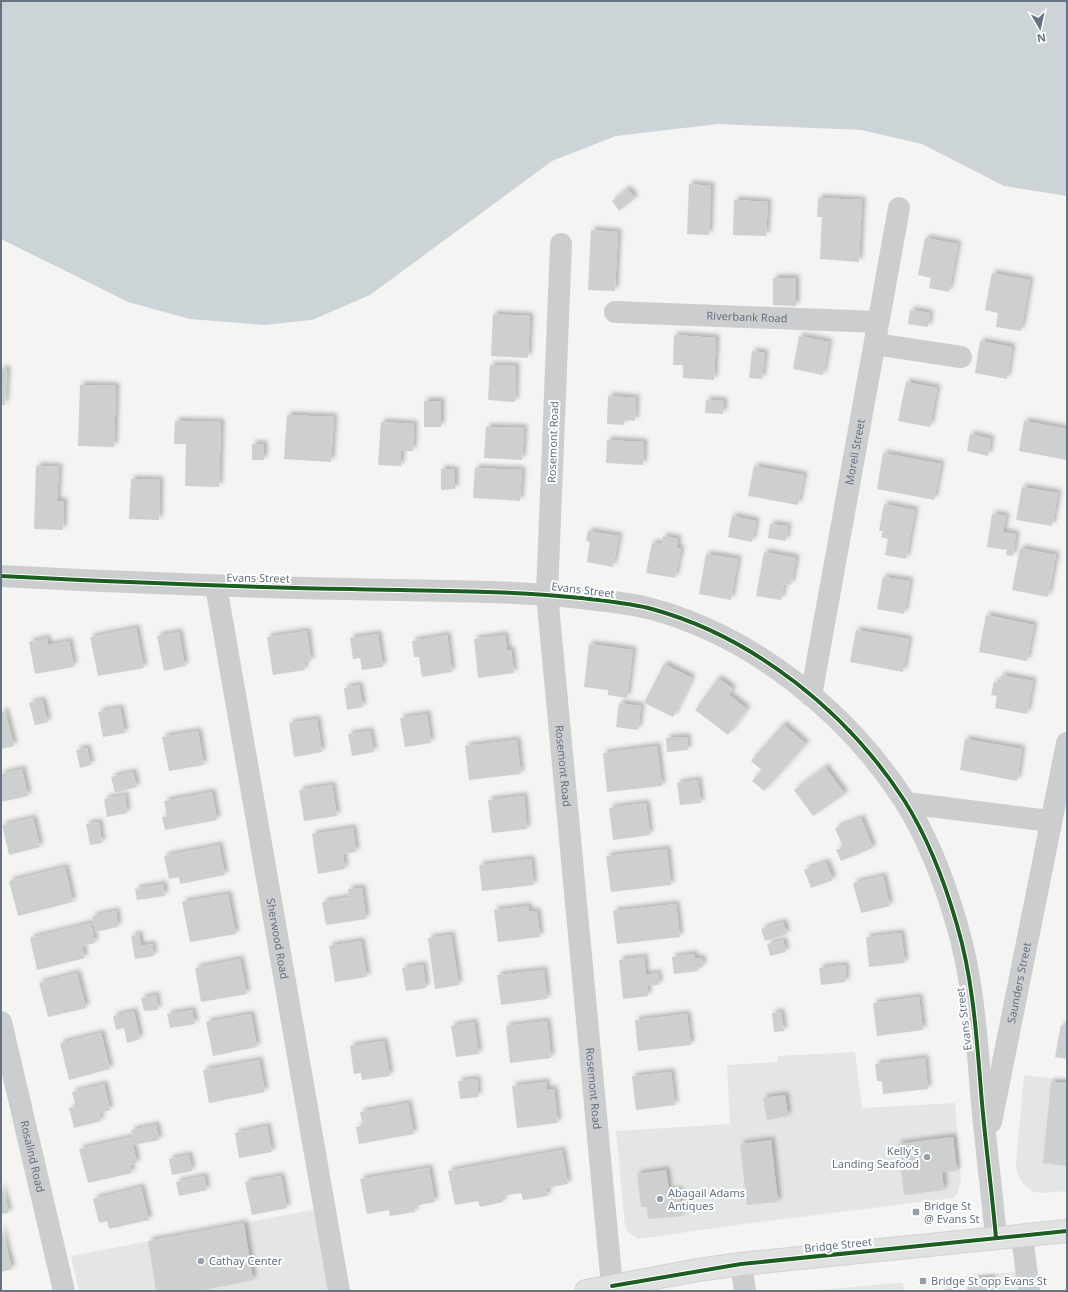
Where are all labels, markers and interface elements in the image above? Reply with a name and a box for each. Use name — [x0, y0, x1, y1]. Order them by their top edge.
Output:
north arrow — [1020, 8, 1060, 48]
text: N — [1036, 30, 1047, 46]
street label: Riverbank Road — [706, 307, 788, 326]
street label: Rosemont Road — [544, 401, 561, 483]
street label: Morell Street — [841, 418, 868, 486]
street label: Evans Street — [226, 569, 290, 586]
street label: Evans Street — [551, 578, 616, 601]
street label: Rosemont Road — [552, 724, 575, 807]
street label: Sherwood Road — [264, 897, 292, 980]
street label: Saunders Street — [1003, 941, 1034, 1025]
street label: Evans Street — [952, 987, 975, 1051]
street label: Rosemont Road — [583, 1047, 605, 1130]
street label: Rosalind Road — [17, 1119, 49, 1194]
place label: Kelly's Landing Seafood — [832, 1143, 919, 1171]
marker: Kelly's Landing Seafood — [922, 1152, 932, 1162]
place label: Abagail Adams Antiques — [668, 1185, 745, 1213]
marker: Abagail Adams Antiques — [655, 1194, 665, 1204]
place label: Bridge St @ Evans St — [924, 1198, 980, 1226]
marker: Bridge St @ Evans St — [911, 1207, 921, 1217]
street label: Bridge Street — [803, 1233, 872, 1256]
place label: Cathay Center — [209, 1253, 283, 1268]
marker: Cathay Center — [196, 1256, 206, 1266]
place label: Bridge St opp Evans St — [931, 1273, 1047, 1288]
marker: Bridge St opp Evans St — [918, 1276, 928, 1286]

